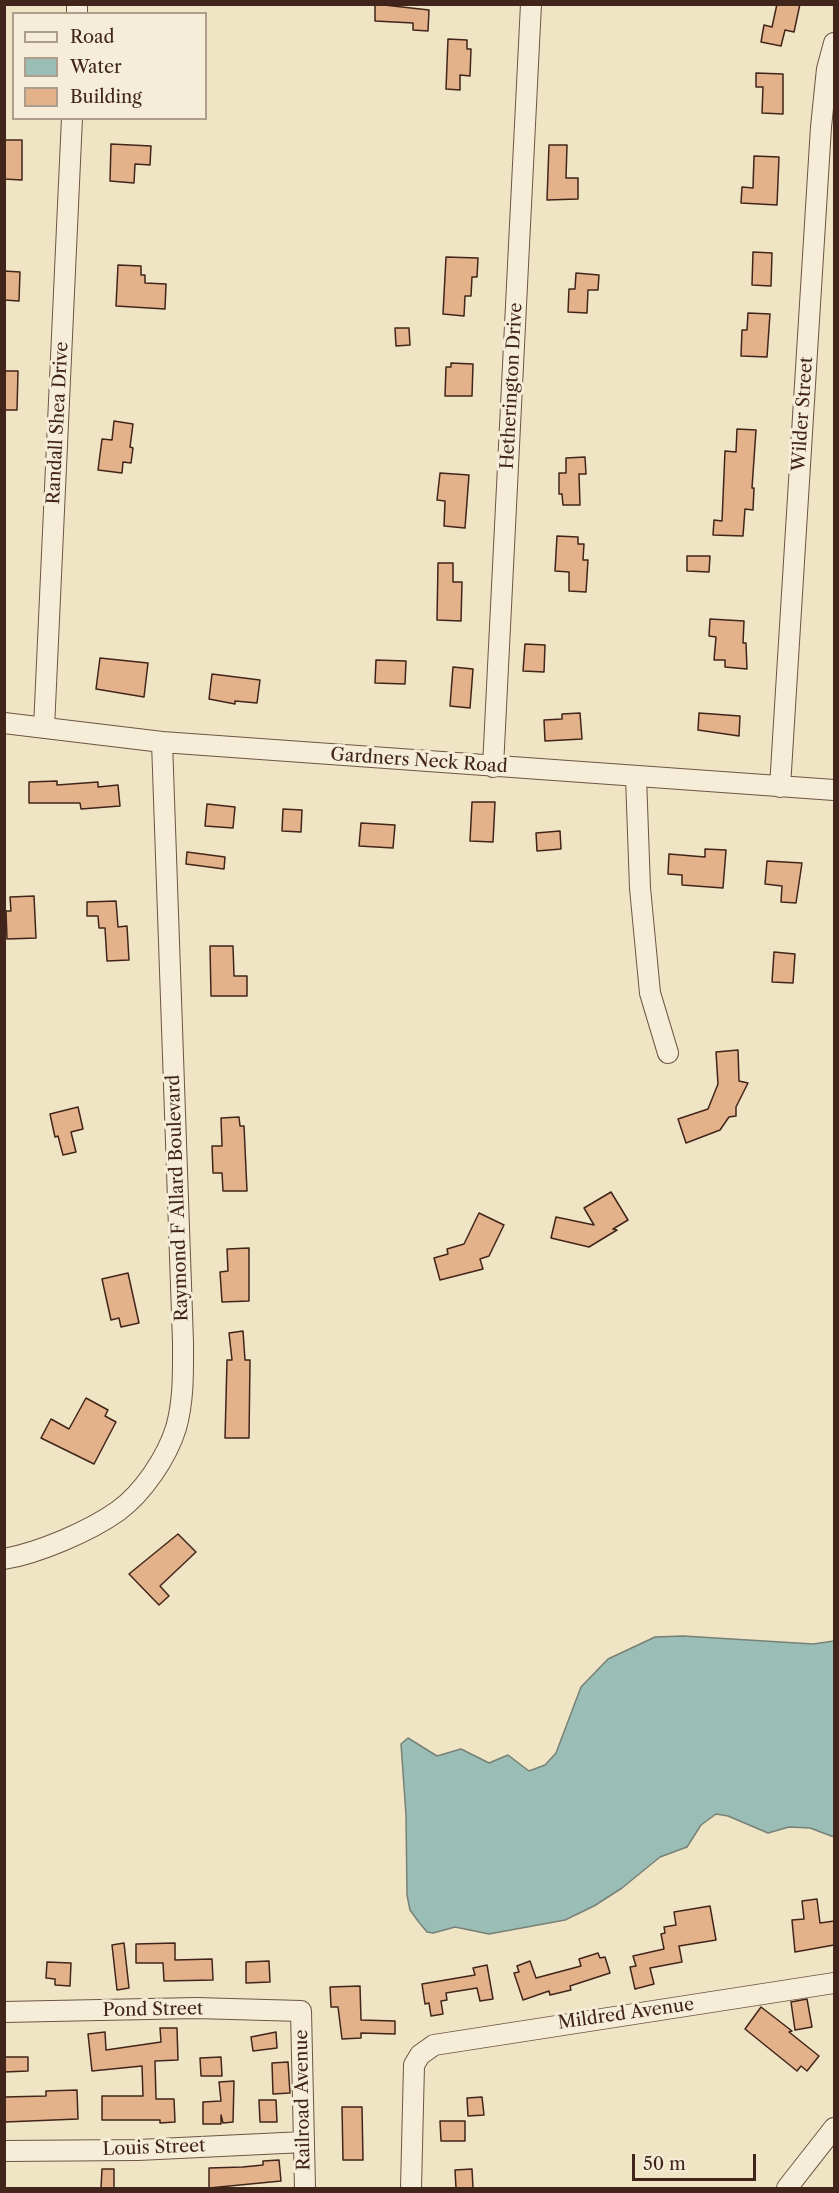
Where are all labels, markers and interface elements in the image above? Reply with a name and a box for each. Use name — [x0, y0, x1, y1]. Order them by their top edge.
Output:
legend — [12, 12, 207, 120]
text: Road — [70, 26, 115, 48]
text: Water — [70, 56, 122, 78]
text: Building — [70, 86, 142, 108]
street label: Hetherington Drive — [497, 302, 527, 470]
street label: Randall Shea Drive — [43, 341, 73, 505]
street label: Wilder Street — [788, 356, 818, 472]
street label: Gardners Neck Road — [330, 744, 508, 778]
street label: Raymond F Allard Boulevard — [163, 1074, 193, 1322]
street label: Mildred Avenue — [557, 1994, 695, 2034]
street label: Pond Street — [103, 1998, 203, 2022]
street label: Railroad Avenue — [291, 2029, 315, 2171]
street label: Louis Street — [102, 2135, 206, 2161]
scale bar — [635, 2142, 760, 2180]
text: 50 m — [643, 2153, 686, 2175]

